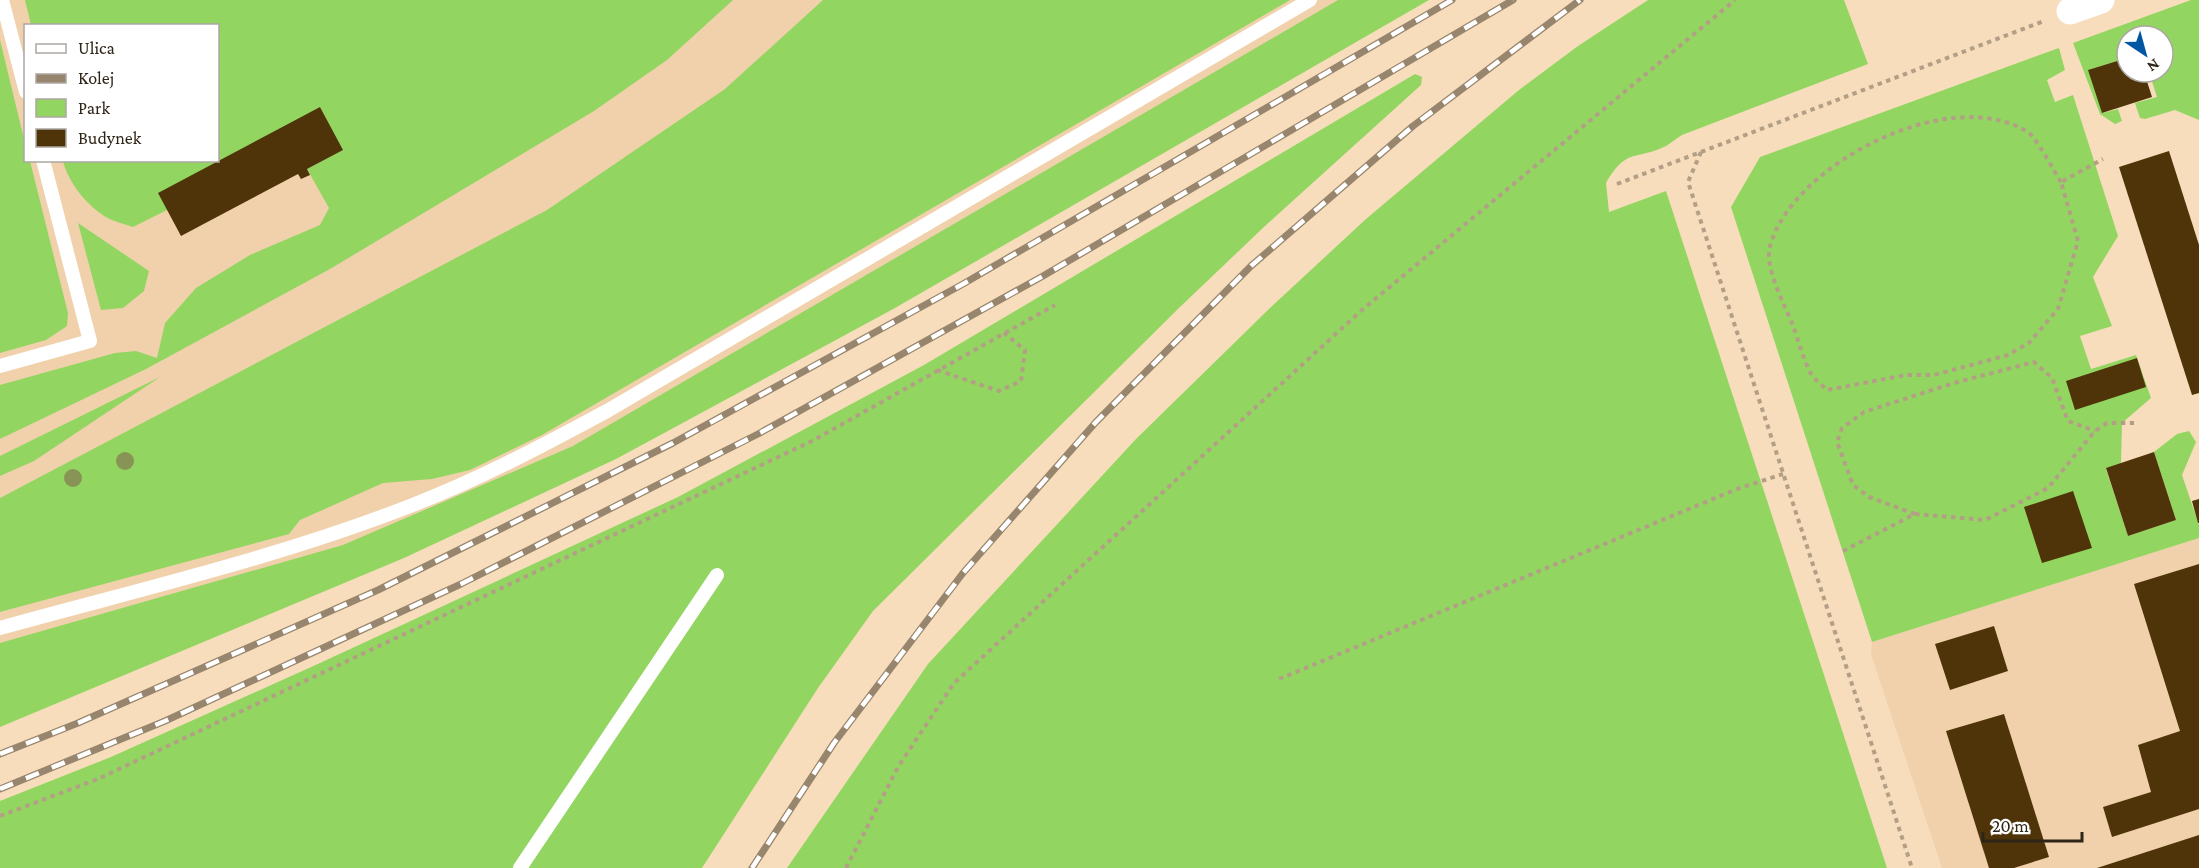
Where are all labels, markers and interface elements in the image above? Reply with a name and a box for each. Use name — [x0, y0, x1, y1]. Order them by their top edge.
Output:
legend — [24, 24, 219, 162]
north arrow — [2115, 24, 2175, 84]
text: Ulica — [78, 38, 115, 58]
text: N — [2144, 56, 2163, 76]
text: Kolej — [78, 68, 114, 89]
text: Park — [78, 98, 110, 118]
text: Budynek — [78, 128, 142, 148]
scale bar — [1983, 805, 2082, 843]
text: 20 m — [1992, 816, 2029, 836]

